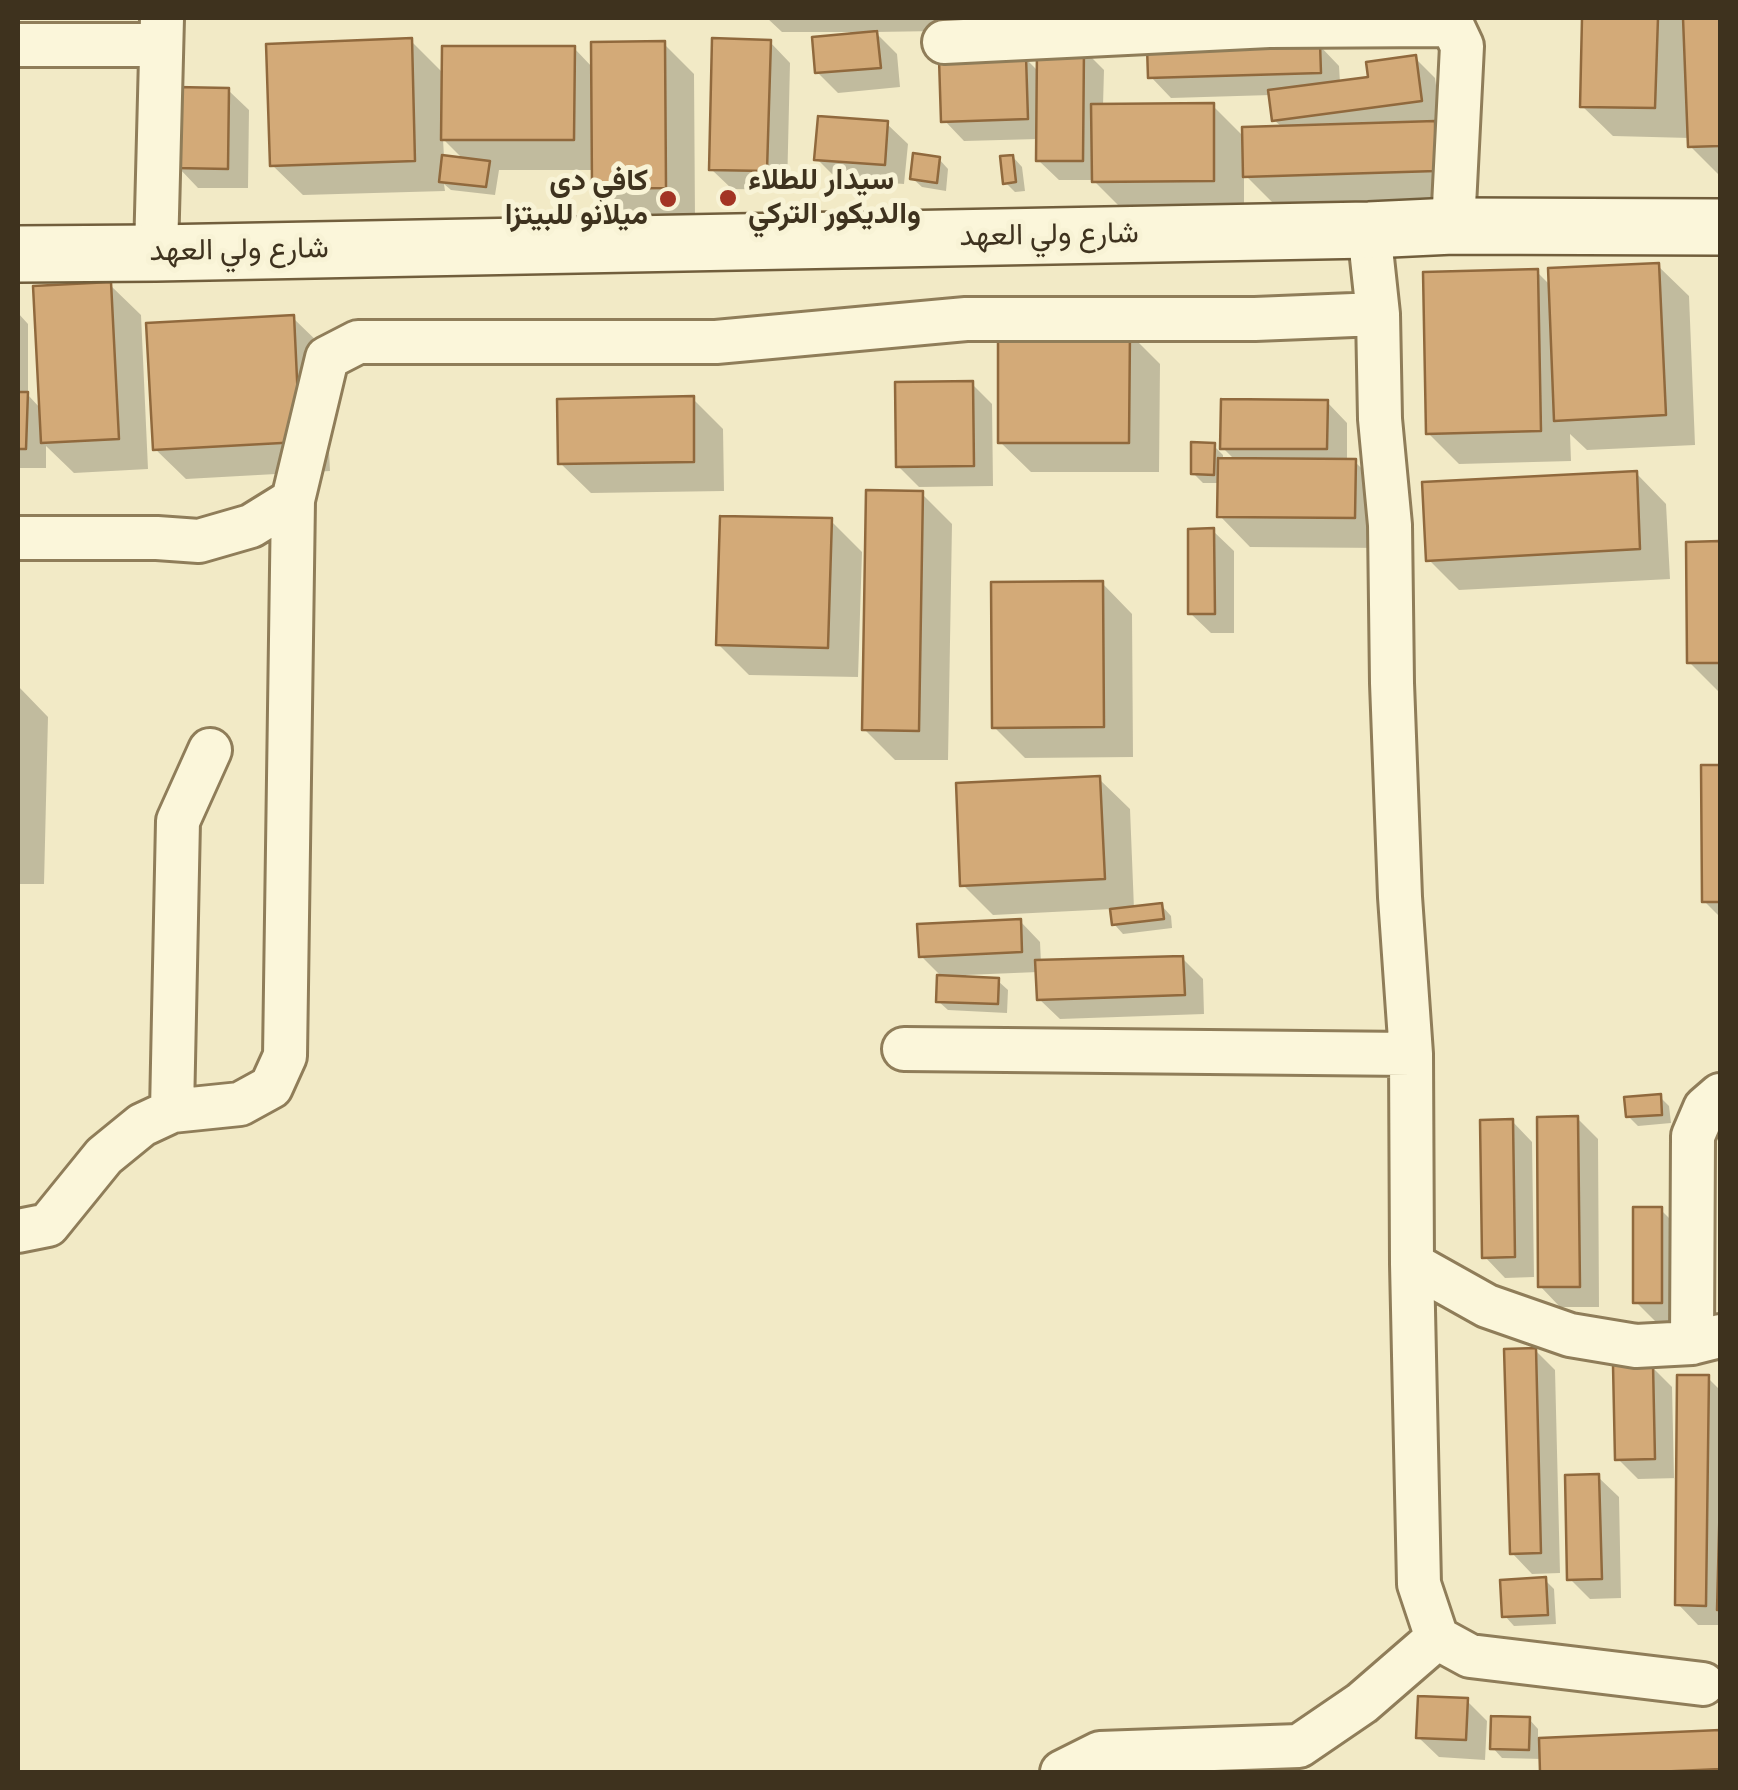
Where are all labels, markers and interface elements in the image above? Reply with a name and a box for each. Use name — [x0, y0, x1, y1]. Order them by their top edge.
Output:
place label: سيدار للطلاء والديكور التركي — [748, 163, 921, 234]
place label: كافي دي ميلانو للبيتزا — [505, 164, 648, 234]
marker: سيدار للطلاء والديكور التركي — [717, 187, 739, 209]
marker: كافي دي ميلانو للبيتزا — [657, 188, 679, 210]
street label: شارع ولي العهد — [959, 216, 1139, 256]
street label: شارع ولي العهد — [149, 231, 329, 271]

